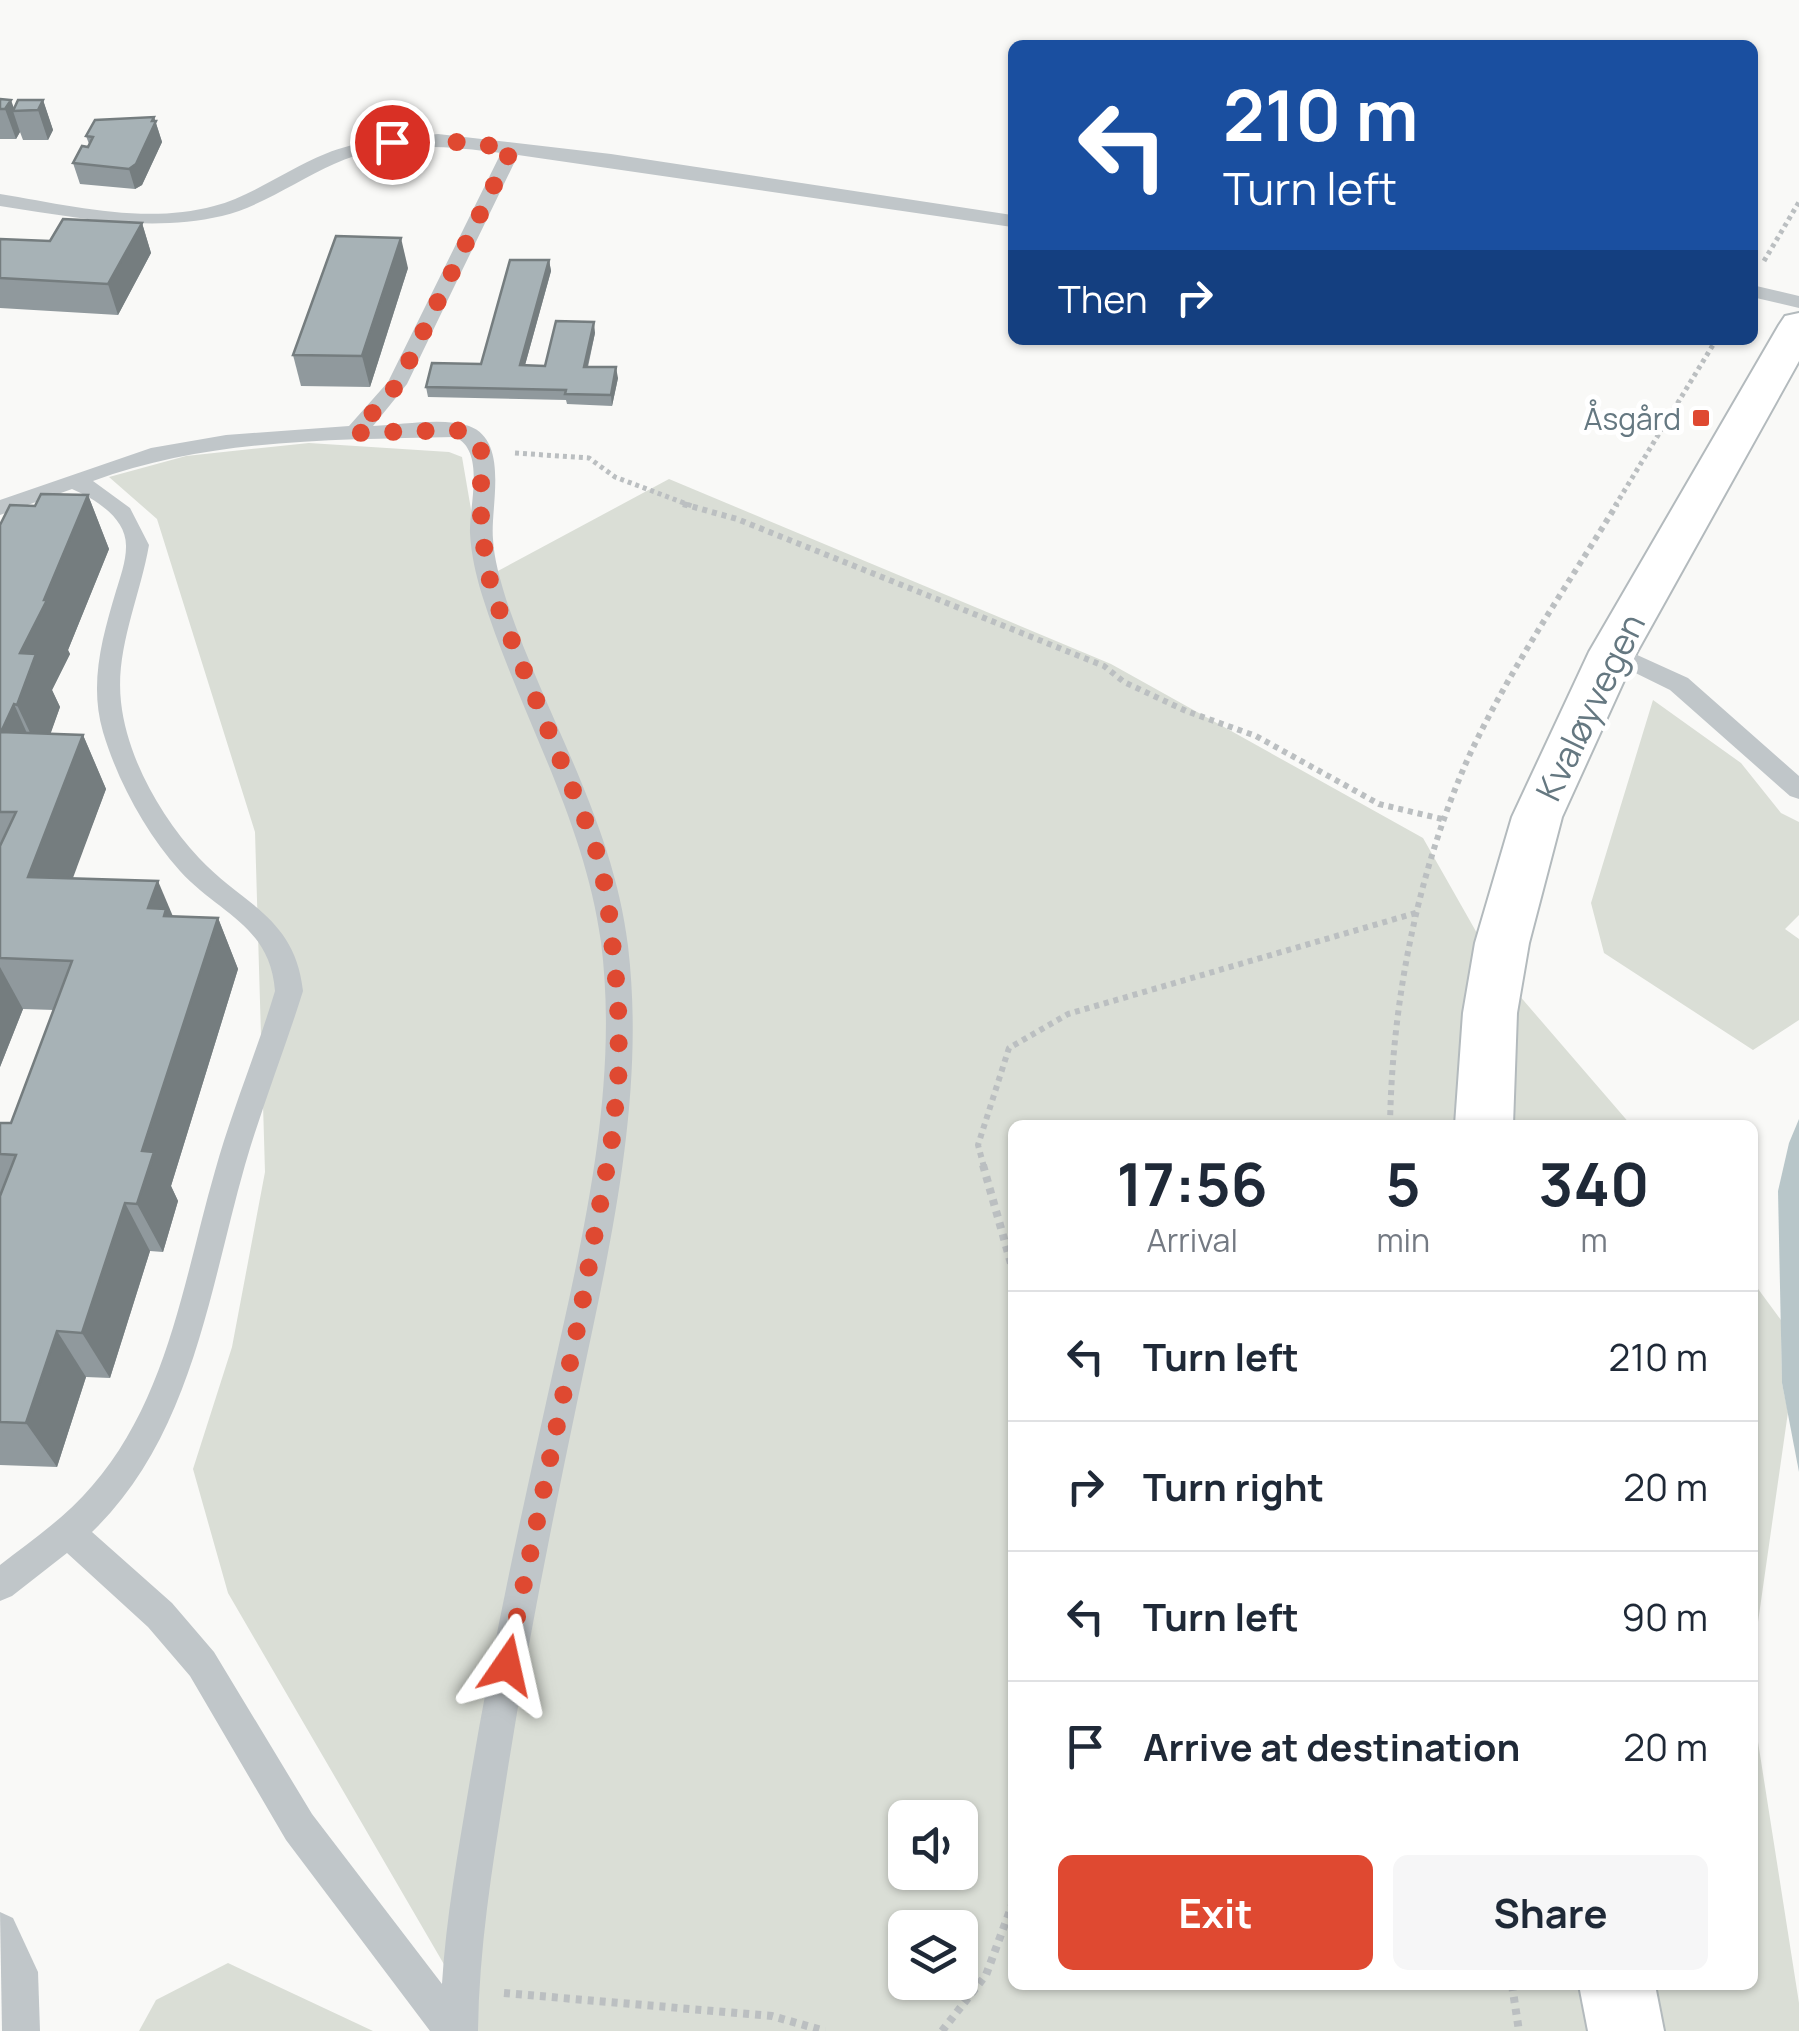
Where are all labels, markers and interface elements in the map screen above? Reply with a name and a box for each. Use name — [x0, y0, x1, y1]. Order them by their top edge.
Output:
text: 210 m — [1223, 66, 1418, 162]
icon: left — [1058, 80, 1188, 210]
pin — [350, 100, 435, 185]
icon: arrive — [365, 115, 420, 170]
text: Turn left — [1223, 157, 1397, 219]
icon: right — [1167, 270, 1222, 325]
text: Then — [1058, 272, 1147, 324]
place label: Åsgård — [1584, 398, 1681, 439]
marker: Åsgård — [1690, 407, 1712, 429]
street label: Kvaløyvegen — [1524, 605, 1656, 809]
text: 17:56 — [1117, 1142, 1268, 1224]
text: 5 — [1386, 1142, 1421, 1224]
text: 340 — [1539, 1142, 1649, 1224]
text: Arrival — [1147, 1218, 1238, 1262]
text: min — [1376, 1218, 1430, 1262]
text: m — [1580, 1218, 1608, 1262]
icon: left — [1058, 1329, 1113, 1384]
text: Turn left — [1143, 1330, 1299, 1382]
text: 210 m — [1609, 1330, 1708, 1382]
icon: right — [1058, 1459, 1113, 1514]
text: Turn right — [1143, 1460, 1324, 1512]
text: 20 m — [1623, 1460, 1708, 1512]
icon: left — [1058, 1589, 1113, 1644]
text: Turn left — [1143, 1590, 1299, 1642]
text: 90 m — [1621, 1590, 1708, 1642]
position arrow — [455, 1613, 559, 1717]
icon: arrive — [1058, 1719, 1113, 1774]
text: Arrive at destination — [1143, 1720, 1520, 1772]
text: 20 m — [1623, 1720, 1708, 1772]
map controls — [888, 1800, 978, 2000]
button: sound — [888, 1800, 978, 1890]
button: Exit — [1058, 1855, 1373, 1970]
button: Share — [1393, 1855, 1708, 1970]
button: layers — [888, 1910, 978, 2000]

